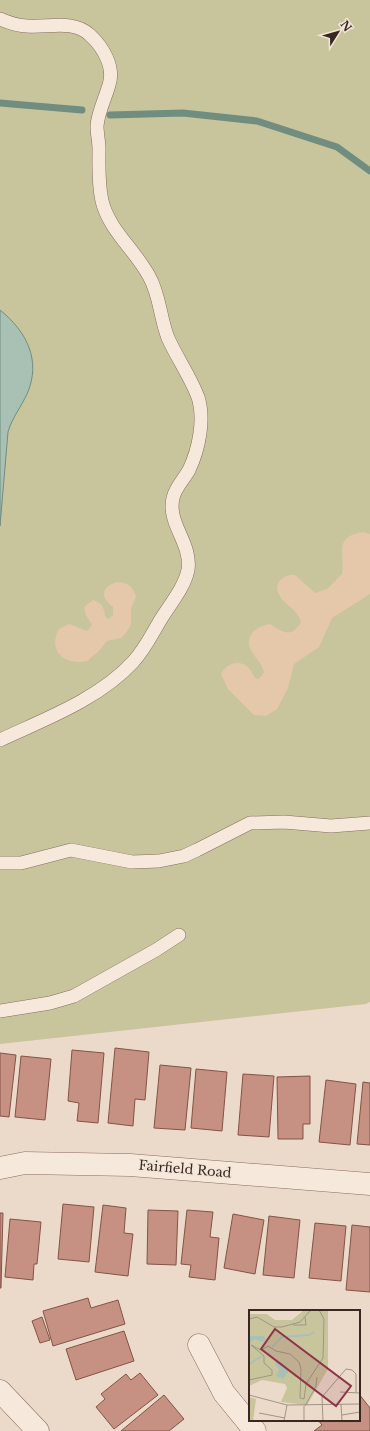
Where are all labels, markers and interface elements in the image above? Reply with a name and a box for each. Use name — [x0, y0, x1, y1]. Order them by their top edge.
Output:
north arrow — [318, 12, 358, 52]
text: N — [337, 18, 355, 35]
street label: Fairfield Road — [138, 1156, 232, 1182]
inset map — [249, 1310, 360, 1421]

